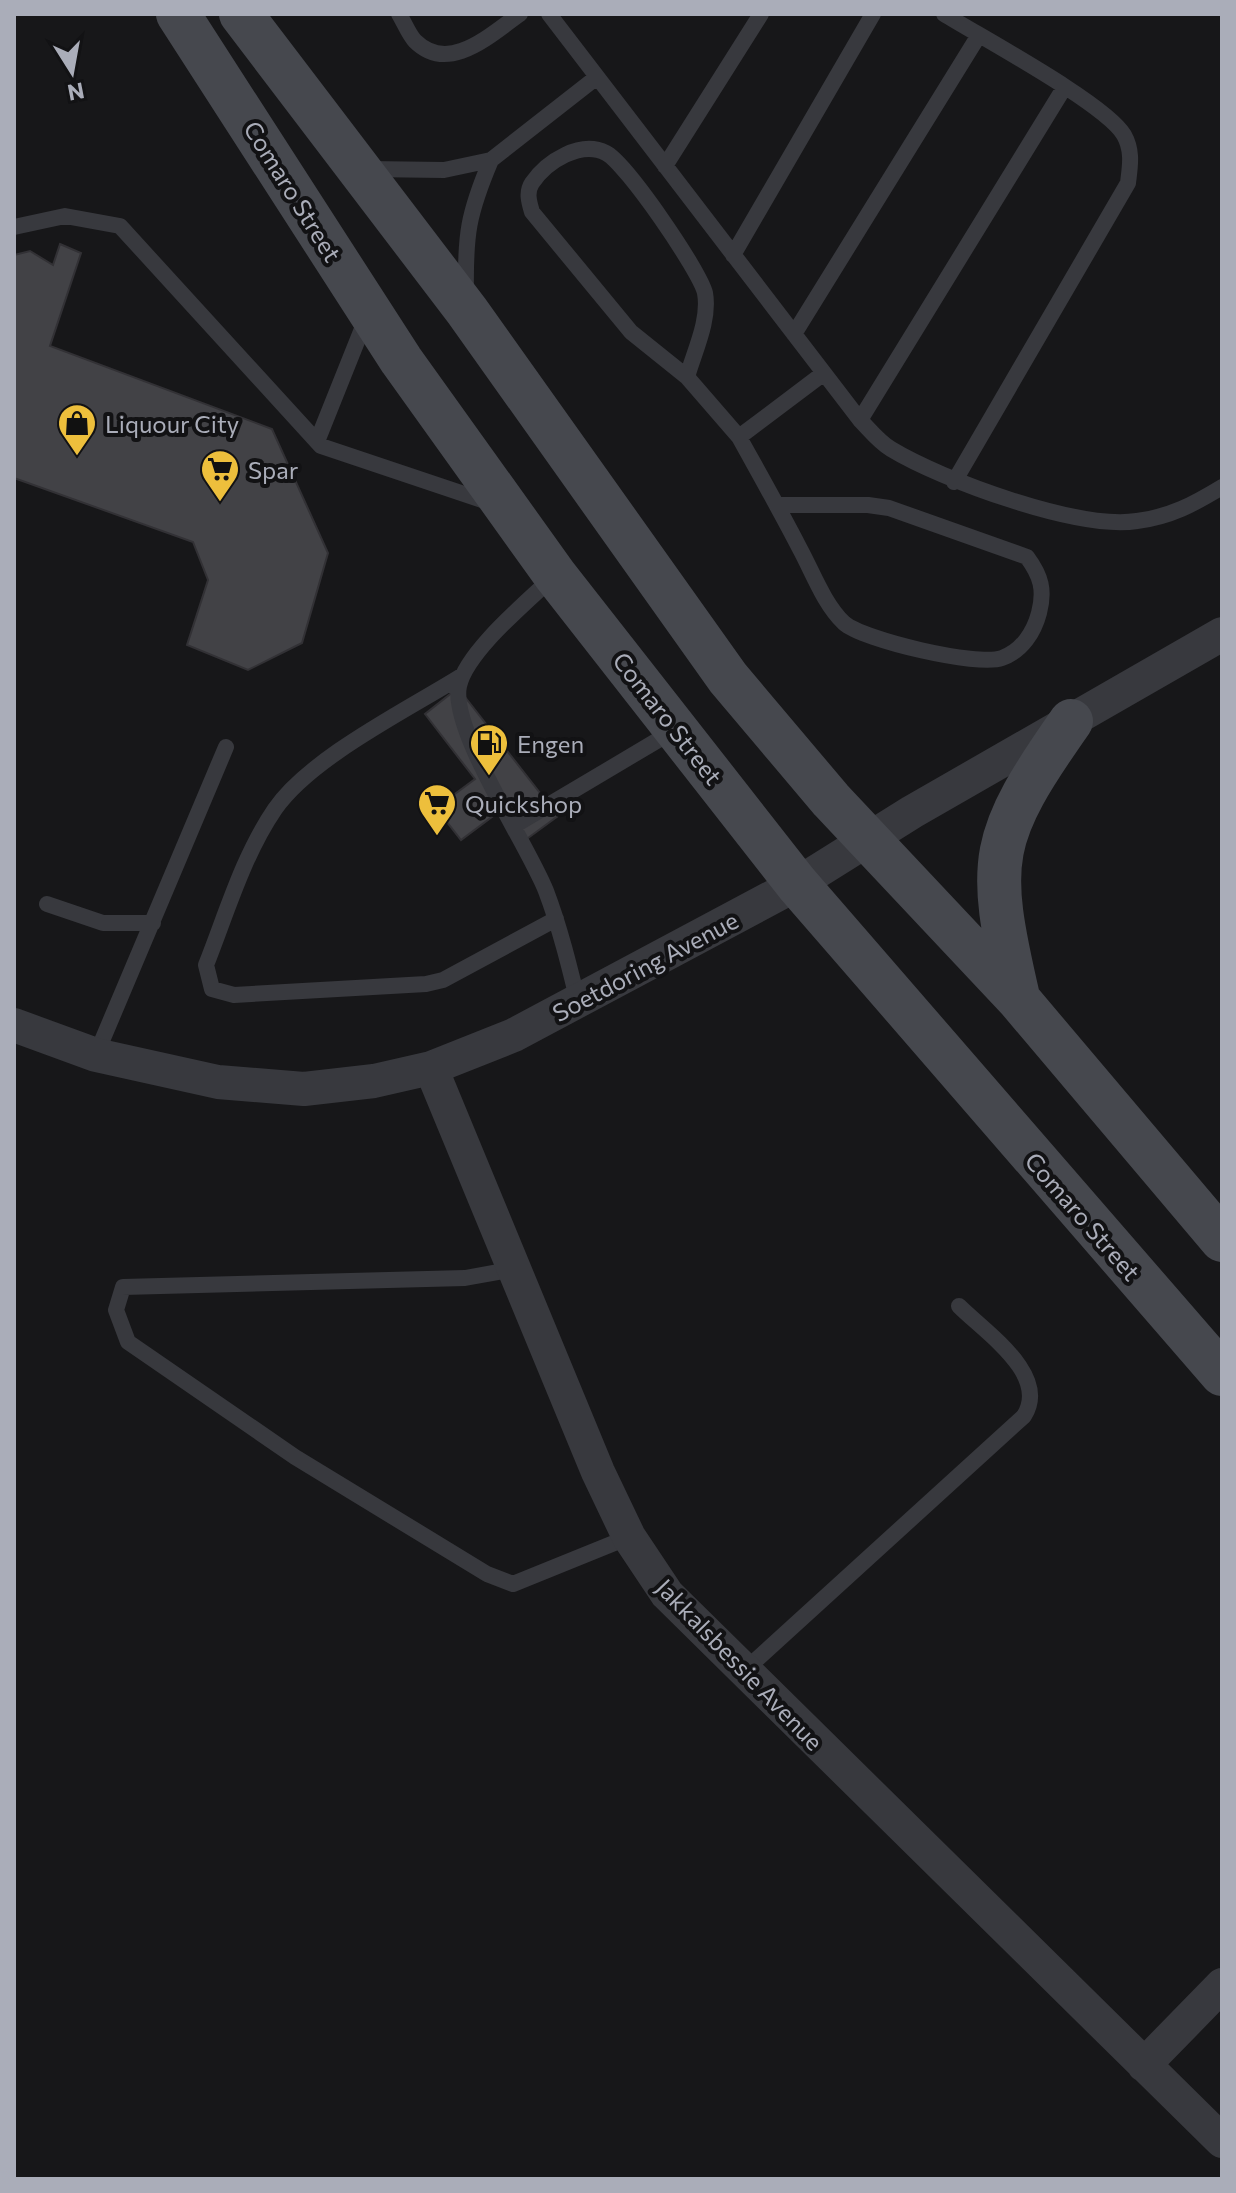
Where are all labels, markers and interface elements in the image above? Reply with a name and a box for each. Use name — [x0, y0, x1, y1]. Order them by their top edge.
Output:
north arrow — [32, 32, 112, 112]
text: N — [65, 77, 87, 107]
street label: Comaro Street — [238, 115, 348, 267]
shop icon: Liquour City — [56, 402, 98, 457]
place label: Liquour City — [105, 409, 239, 438]
supermarket icon: Spar — [199, 448, 241, 503]
place label: Spar — [248, 455, 299, 484]
street label: Comaro Street — [607, 646, 729, 790]
fuel station icon: Engen — [468, 722, 510, 777]
place label: Engen — [517, 729, 584, 758]
supermarket icon: Quickshop — [416, 782, 458, 837]
place label: Quickshop — [465, 789, 582, 818]
street label: Soetdoring Avenue — [547, 905, 743, 1027]
street label: Comaro Street — [1020, 1146, 1147, 1286]
street label: Jakkalsbessie Avenue — [651, 1572, 829, 1756]

